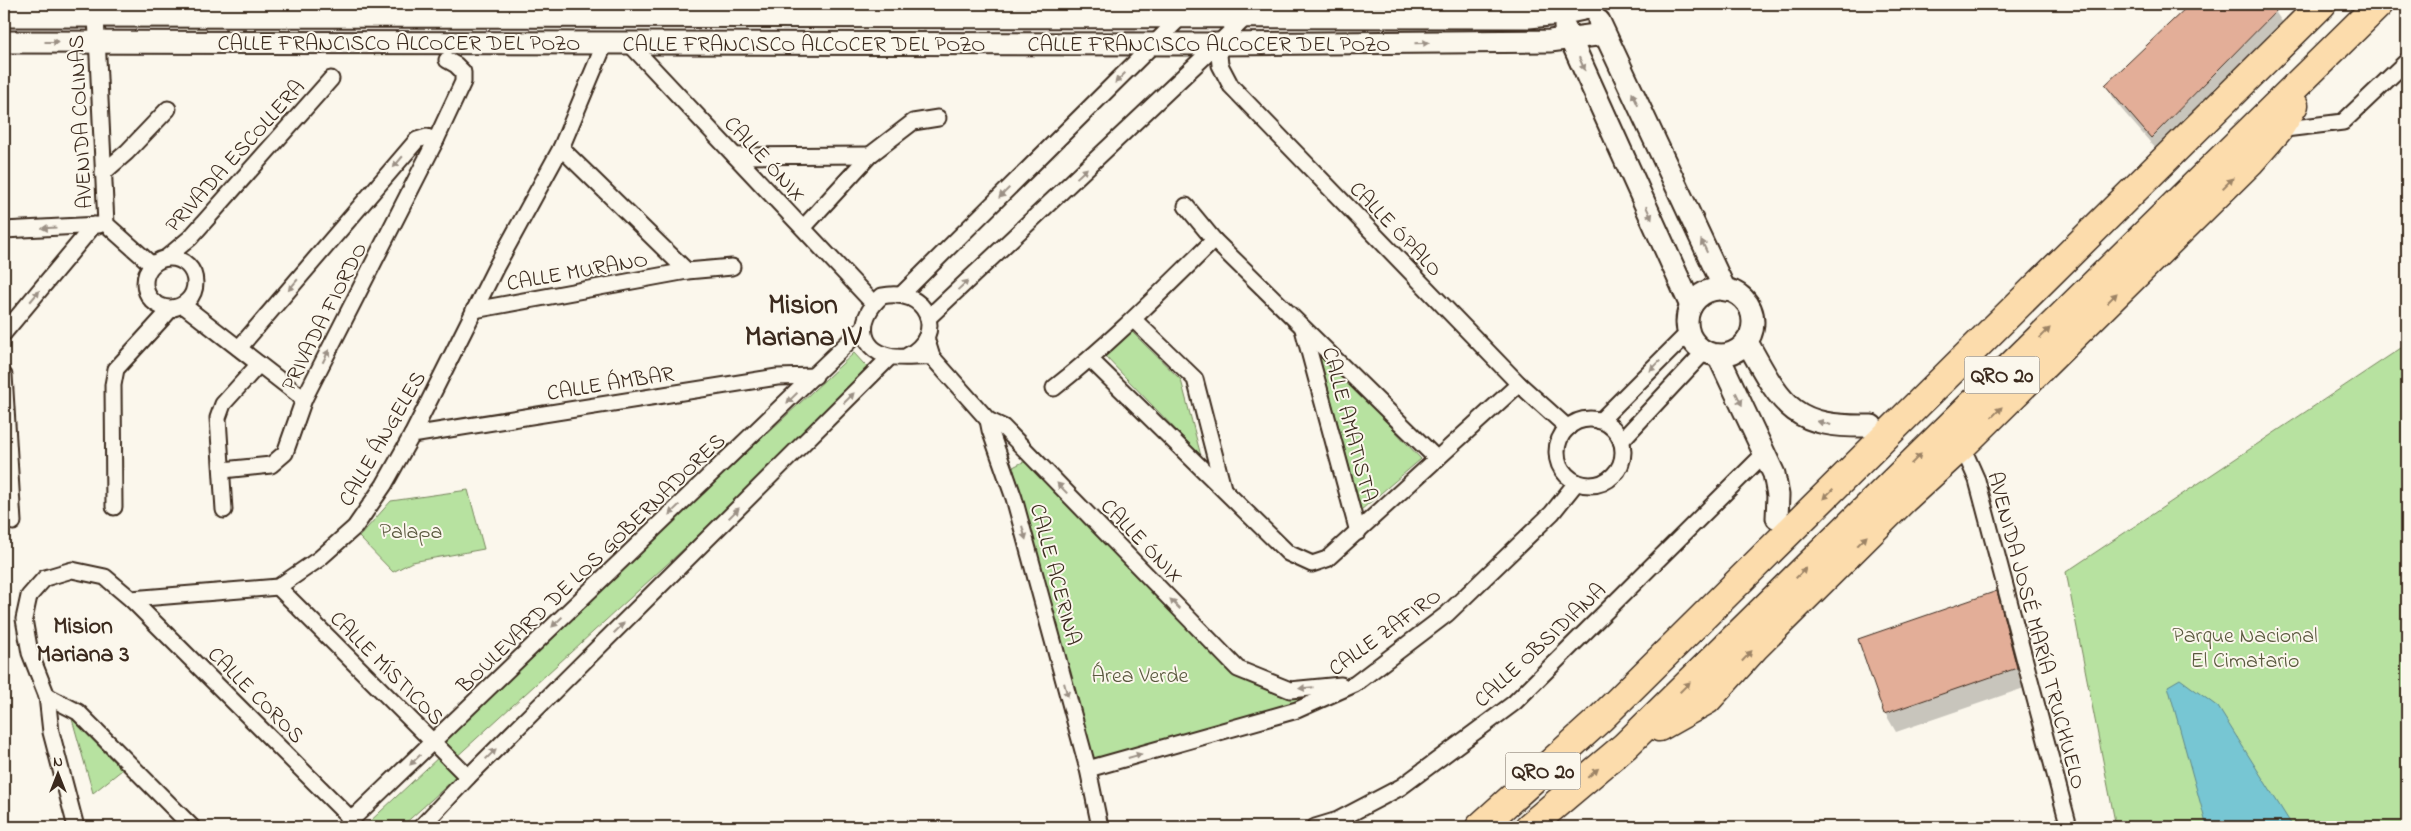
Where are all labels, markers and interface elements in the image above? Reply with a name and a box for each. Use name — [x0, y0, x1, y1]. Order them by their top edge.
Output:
street label: CALLE FRANCISCO ALCOCER DEL POZO — [218, 29, 580, 61]
street label: CALLE FRANCISCO ALCOCER DEL POZO — [623, 30, 985, 62]
street label: CALLE FRANCISCO ALCOCER DEL POZO — [1028, 30, 1390, 62]
street label: AVENIDA COLINAS — [61, 34, 103, 210]
one-way arrow — [45, 38, 61, 46]
one-way arrow — [1415, 38, 1431, 46]
one-way arrow — [1578, 57, 1586, 71]
one-way arrow — [1114, 72, 1126, 84]
street label: PRIVADA ESCOLLERA — [159, 73, 314, 241]
one-way arrow — [1631, 92, 1639, 106]
street label: CALLE ÓNIX — [715, 110, 813, 211]
one-way arrow — [393, 155, 404, 168]
one-way arrow — [1075, 167, 1087, 179]
street label: CALLE ÓPALO — [1341, 175, 1449, 285]
one-way arrow — [2222, 178, 2234, 190]
one-way arrow — [998, 186, 1010, 198]
one-way arrow — [1645, 205, 1653, 220]
one-way arrow — [41, 224, 57, 232]
street label: PRIVADA FIORDO — [274, 237, 377, 397]
one-way arrow — [1700, 238, 1709, 253]
street label: CALLE MURANO — [504, 245, 651, 301]
one-way arrow — [287, 279, 298, 292]
one-way arrow — [957, 279, 969, 291]
district label: Mision Mariana IV — [745, 286, 862, 359]
one-way arrow — [29, 290, 40, 302]
one-way arrow — [2106, 292, 2118, 304]
one-way arrow — [2039, 327, 2051, 339]
street label: CALLE AMATISTA — [1312, 344, 1384, 506]
one-way arrow — [322, 349, 330, 363]
road number: QRO 20 — [1964, 356, 2040, 394]
street label: CALLE ÁMBAR — [545, 359, 677, 411]
one-way arrow — [1649, 360, 1661, 372]
street label: CALLE ÁNGELES — [332, 366, 435, 513]
one-way arrow — [786, 392, 798, 404]
one-way arrow — [843, 392, 855, 404]
one-way arrow — [1735, 392, 1743, 406]
one-way arrow — [1990, 406, 2002, 418]
one-way arrow — [1816, 419, 1831, 427]
street label: BOULEVARD DE LOS GOBERNADORES — [450, 426, 734, 703]
one-way arrow — [1910, 454, 1922, 466]
street label: AVENIDA JOSÉ MARÍA TRUCHUELO — [1977, 469, 2093, 793]
one-way arrow — [1056, 482, 1068, 494]
one-way arrow — [1822, 487, 1834, 499]
street label: CALLE ÓNIX — [1092, 492, 1190, 592]
street label: CALLE ACERINA — [1020, 500, 1088, 649]
one-way arrow — [668, 504, 680, 516]
one-way arrow — [728, 507, 740, 519]
park label: Palapa — [380, 517, 442, 549]
one-way arrow — [1020, 526, 1028, 541]
one-way arrow — [1856, 535, 1868, 547]
one-way arrow — [1794, 567, 1806, 579]
street label: CALLE OBSIDIANA — [1468, 576, 1615, 716]
street label: CALLE ZAFIRO — [1323, 581, 1449, 685]
one-way arrow — [1169, 599, 1181, 611]
street label: CALLE MÍSTICOS — [321, 604, 451, 734]
district label: Mision Mariana 3 — [37, 610, 130, 673]
one-way arrow — [551, 616, 563, 628]
park label: Parque Nacional El Cimatario — [2172, 621, 2318, 678]
one-way arrow — [613, 622, 625, 634]
street label: CALLE COROS — [199, 640, 311, 752]
one-way arrow — [1741, 650, 1753, 662]
park label: Área Verde — [1092, 661, 1189, 693]
one-way arrow — [1678, 681, 1690, 693]
one-way arrow — [1062, 683, 1070, 698]
one-way arrow — [1298, 685, 1314, 693]
north arrow — [32, 748, 82, 798]
one-way arrow — [485, 748, 497, 760]
text: N — [53, 752, 63, 773]
one-way arrow — [1127, 752, 1142, 760]
road number: QRO 20 — [1506, 752, 1580, 789]
one-way arrow — [409, 754, 421, 766]
one-way arrow — [1587, 767, 1599, 779]

